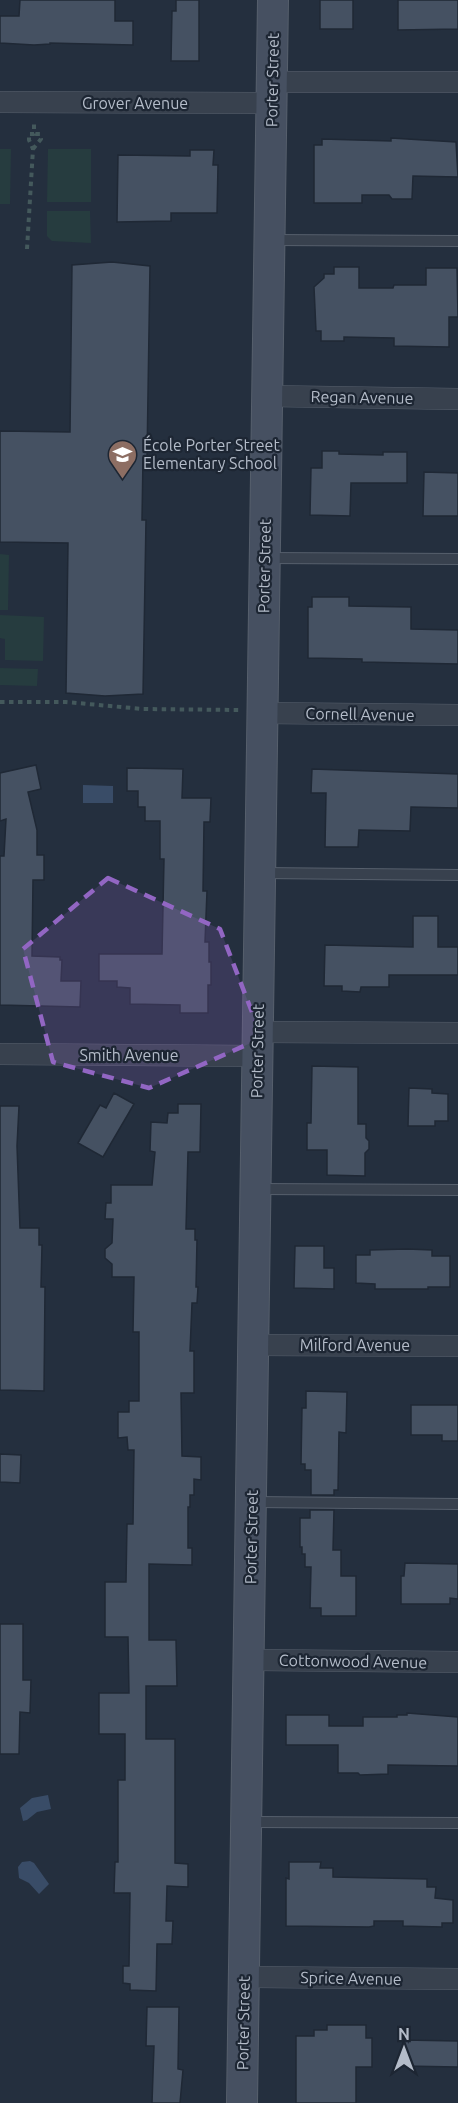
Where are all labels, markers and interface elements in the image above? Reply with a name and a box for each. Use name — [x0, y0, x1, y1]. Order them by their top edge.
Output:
street label: Porter Street — [262, 32, 282, 127]
street label: Grover Avenue — [82, 94, 188, 112]
street label: Regan Avenue — [310, 387, 414, 407]
place label: École Porter Street Elementary School — [143, 434, 280, 472]
school or university icon: École Porter Street Elementary School — [106, 438, 138, 480]
street label: Porter Street — [254, 518, 274, 613]
street label: Cornell Avenue — [305, 704, 415, 724]
street label: Porter Street — [247, 1003, 267, 1098]
street label: Smith Avenue — [79, 1046, 179, 1064]
street label: Milford Avenue — [300, 1336, 410, 1354]
street label: Porter Street — [241, 1489, 261, 1584]
street label: Cottonwood Avenue — [279, 1651, 427, 1671]
street label: Sprice Avenue — [300, 1968, 402, 1988]
street label: Porter Street — [233, 1975, 253, 2070]
north arrow — [374, 2019, 434, 2079]
text: N — [398, 2025, 410, 2043]

